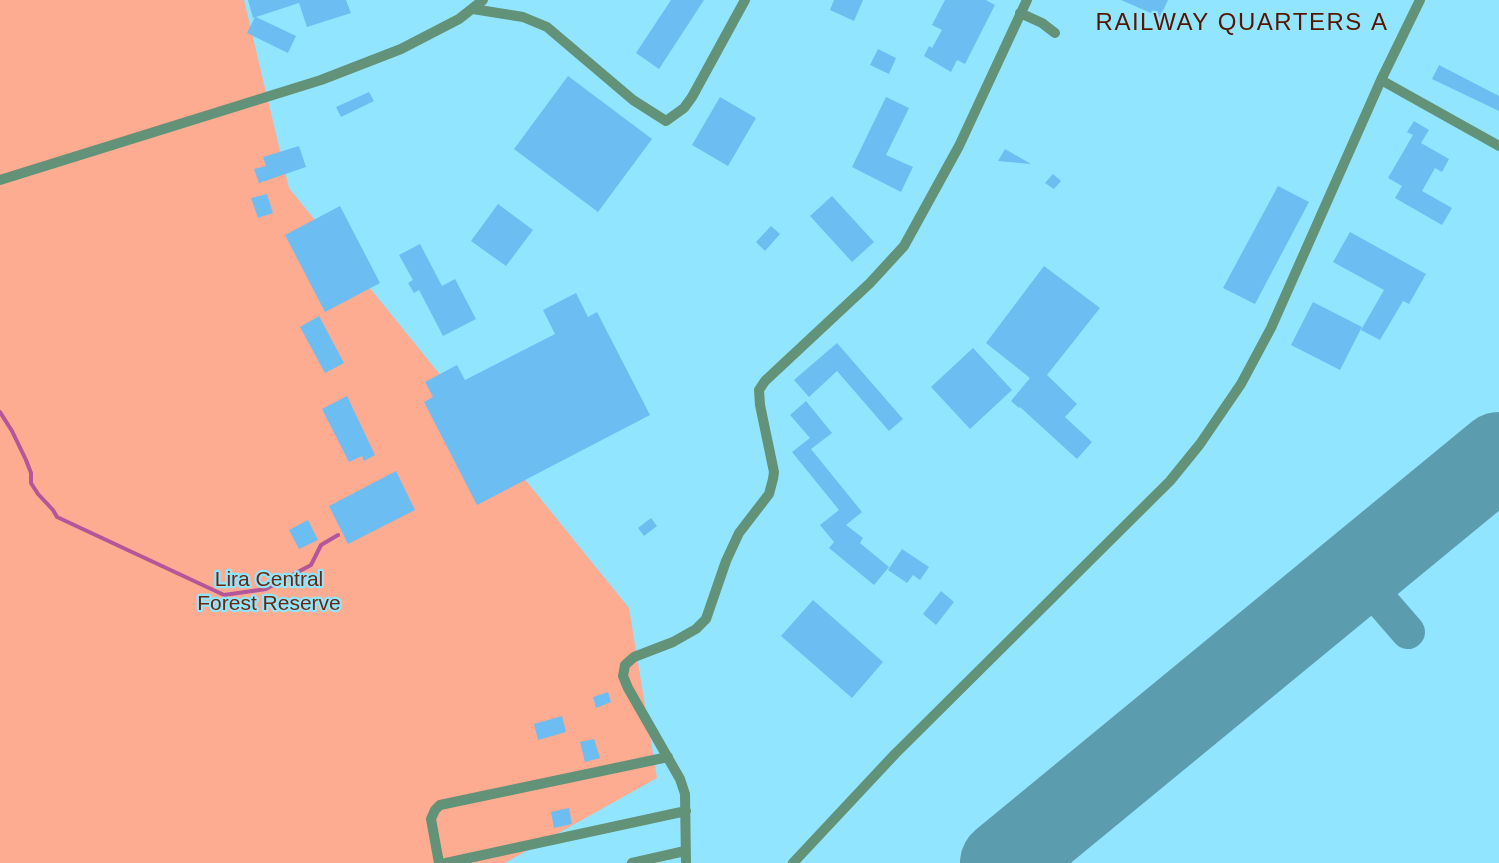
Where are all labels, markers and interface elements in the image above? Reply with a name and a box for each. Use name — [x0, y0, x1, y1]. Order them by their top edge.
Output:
district label: RAILWAY QUARTERS A — [1096, 9, 1388, 37]
park label: Lira Central Forest Reserve — [197, 567, 341, 617]

